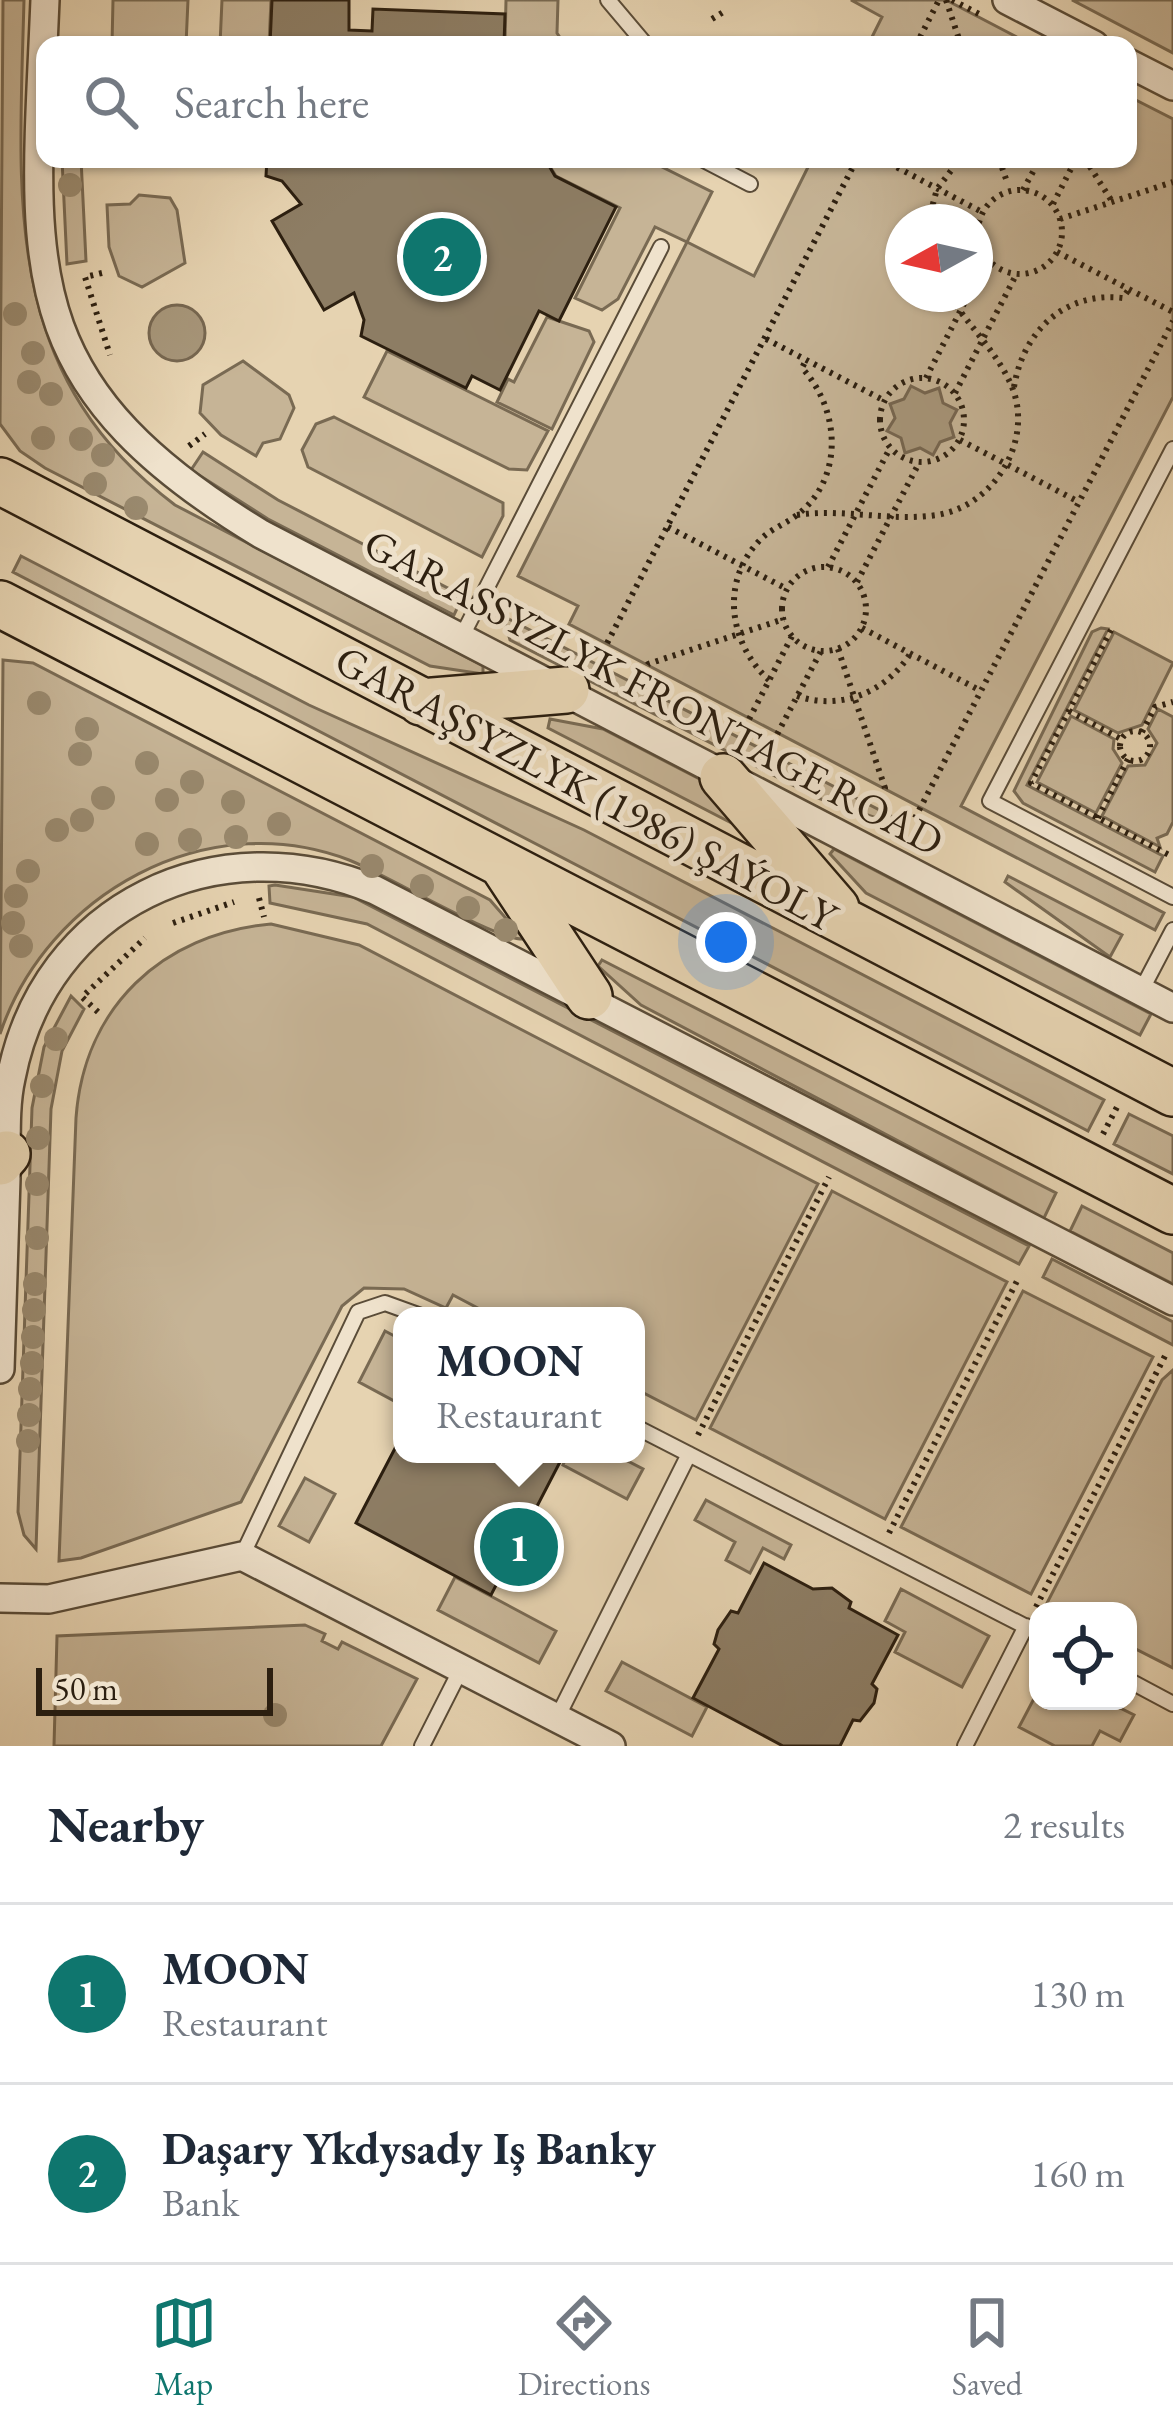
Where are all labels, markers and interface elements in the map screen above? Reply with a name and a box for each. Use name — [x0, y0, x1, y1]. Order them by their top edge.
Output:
search box — [36, 36, 1137, 168]
icon: search — [78, 69, 144, 135]
text: Search here — [174, 73, 369, 131]
north arrow — [885, 204, 993, 312]
pin: 2 — [403, 212, 481, 302]
street label: GARASSYZLYK FRONTAGE ROAD — [355, 516, 953, 868]
street label: GARAŞSYZLYK (1986) ŞAÝOLY — [326, 632, 849, 945]
your location — [696, 912, 756, 972]
popup — [393, 1307, 645, 1463]
text: MOON — [436, 1331, 583, 1389]
text: Restaurant — [436, 1389, 602, 1440]
pin: 1 — [480, 1502, 558, 1592]
map controls — [1029, 1602, 1137, 1710]
button: locate — [1029, 1602, 1137, 1710]
scale bar — [36, 1662, 273, 1715]
text: 50 m — [54, 1667, 118, 1710]
text: Nearby — [48, 1791, 204, 1857]
text: 2 results — [1003, 1799, 1125, 1850]
text: MOON — [162, 1939, 309, 1997]
text: 1 — [77, 1968, 97, 2019]
text: 130 m — [1031, 1968, 1125, 2019]
text: Restaurant — [162, 1997, 327, 2048]
text: Daşary Ykdysady Iş Banky — [162, 2119, 656, 2177]
text: 2 — [77, 2148, 97, 2199]
text: 160 m — [1031, 2148, 1125, 2199]
text: Bank — [162, 2177, 239, 2228]
tab: Map — [151, 2290, 217, 2405]
tab: Directions — [518, 2290, 651, 2405]
tab: Saved — [952, 2290, 1022, 2405]

